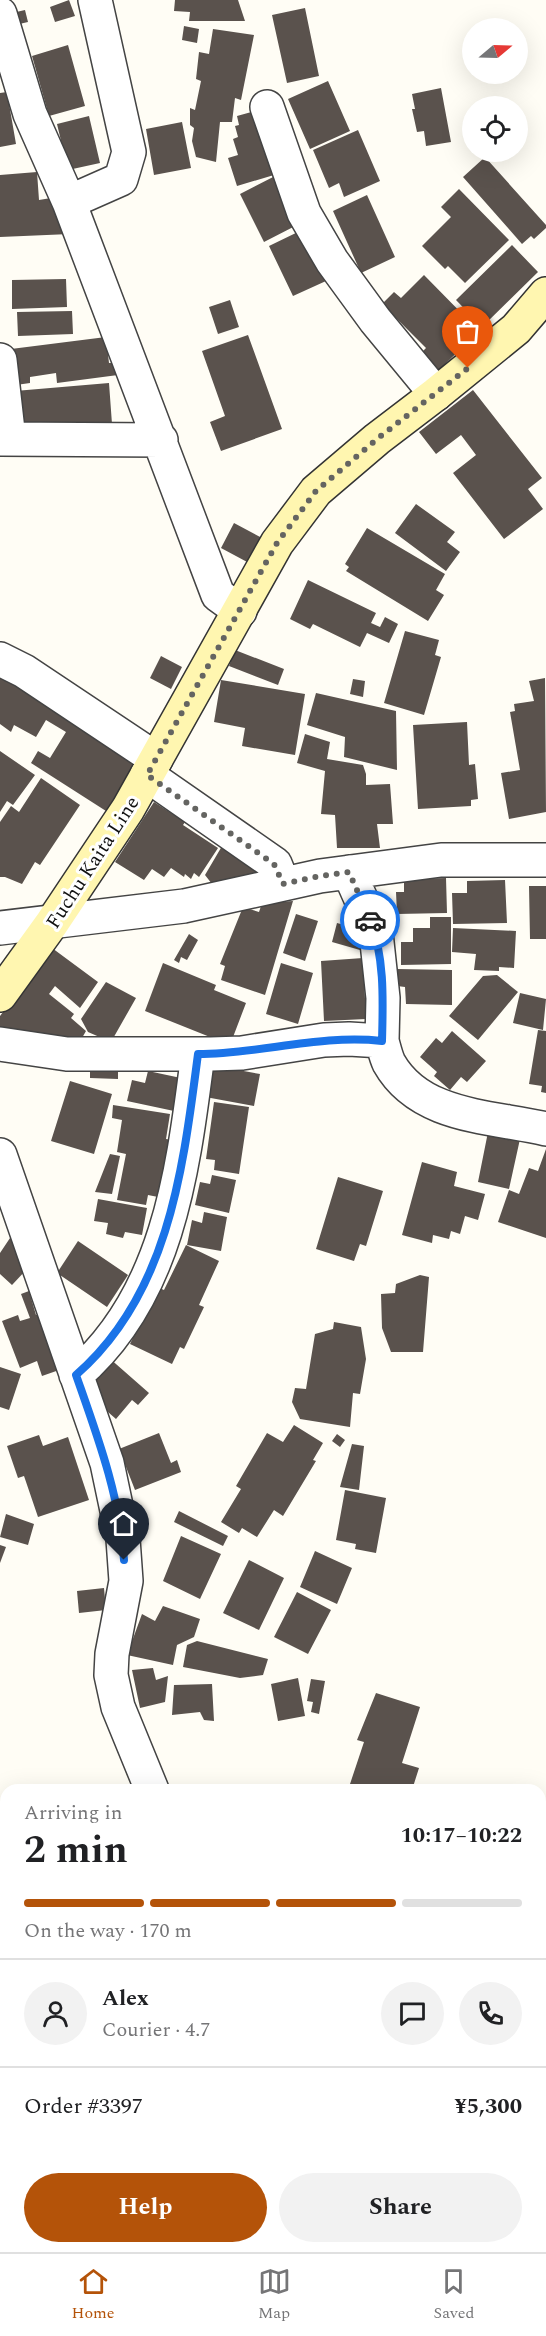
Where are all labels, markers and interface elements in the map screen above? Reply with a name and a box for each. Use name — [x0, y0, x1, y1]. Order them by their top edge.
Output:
north arrow — [462, 18, 528, 84]
map controls — [462, 18, 528, 162]
button: locate — [462, 96, 528, 162]
pin — [442, 306, 493, 368]
icon: bag — [451, 315, 484, 348]
street label: Fuchu Kaita Line — [39, 790, 147, 935]
courier — [340, 890, 400, 950]
icon: car — [354, 904, 387, 937]
pin — [98, 1498, 149, 1560]
icon: home — [107, 1507, 140, 1540]
text: Arriving in — [24, 1798, 122, 1828]
text: 10:17–10:22 — [400, 1819, 522, 1852]
text: 2 min — [24, 1821, 128, 1880]
text: On the way · 170 m — [24, 1916, 192, 1946]
button: person — [24, 1982, 87, 2045]
text: Alex — [102, 1982, 149, 2015]
button: chat — [381, 1982, 444, 2045]
button: phone — [459, 1982, 522, 2045]
text: Courier · 4.7 — [102, 2015, 210, 2045]
text: Order #3397 — [24, 2090, 143, 2123]
text: ¥5,300 — [454, 2090, 522, 2123]
button: Help — [24, 2173, 267, 2242]
button: Share — [279, 2173, 522, 2242]
tab: Home — [71, 2265, 115, 2325]
tab: Map — [258, 2265, 291, 2325]
tab: Saved — [433, 2265, 475, 2325]

